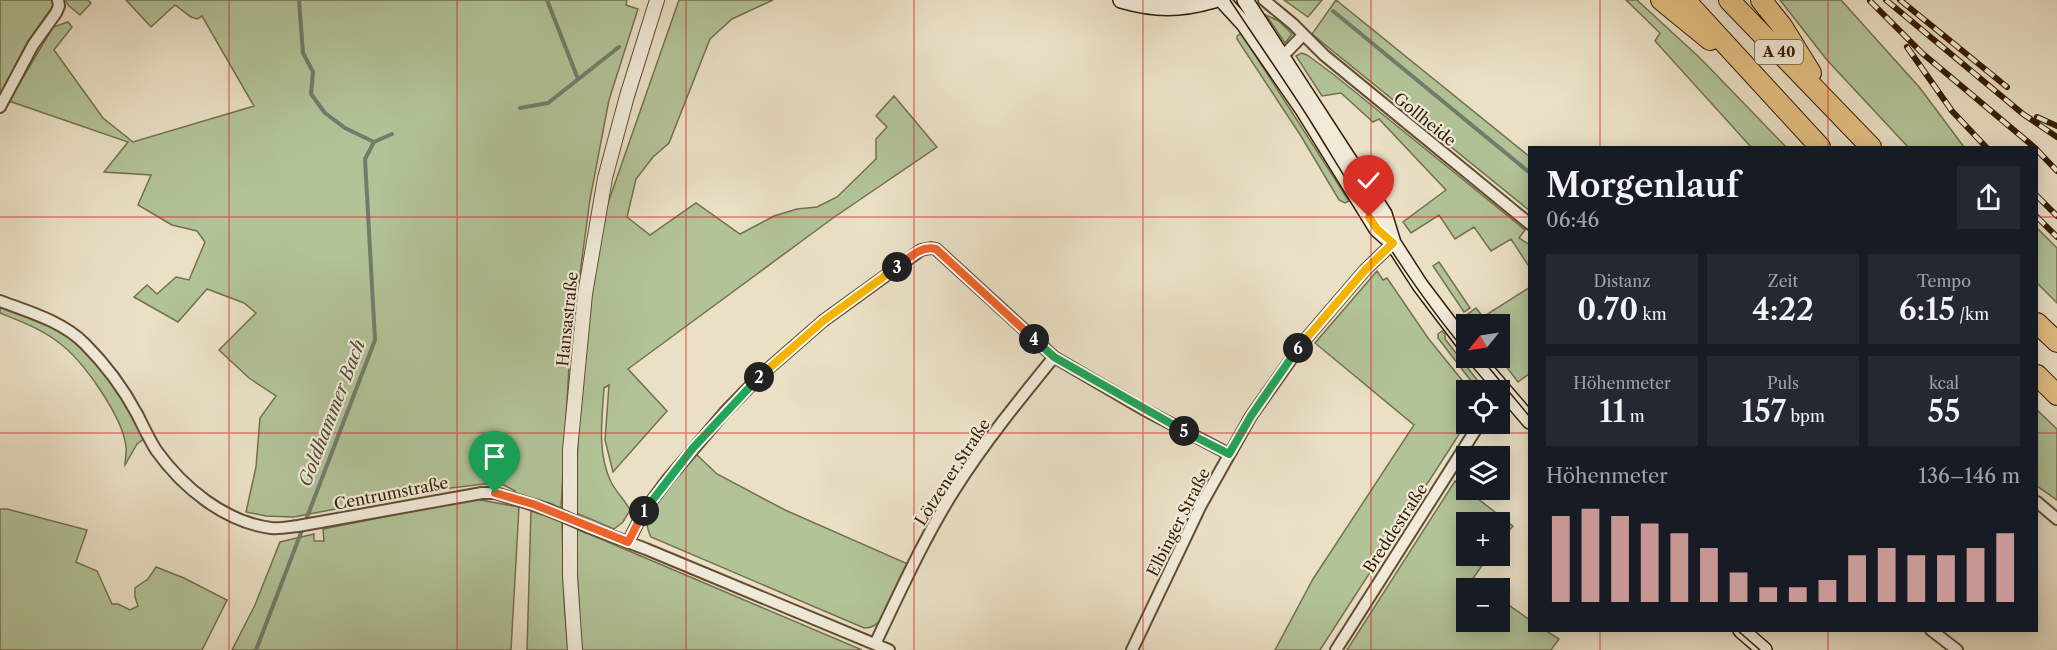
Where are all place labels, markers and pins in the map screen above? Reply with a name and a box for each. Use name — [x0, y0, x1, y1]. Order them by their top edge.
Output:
pin — [1343, 155, 1394, 217]
pin: 3 — [882, 252, 912, 282]
pin: 4 — [1019, 324, 1049, 354]
pin: 6 — [1283, 333, 1313, 363]
pin: 2 — [744, 362, 774, 392]
pin: 5 — [1169, 416, 1199, 446]
pin — [469, 431, 520, 493]
pin: 1 — [629, 496, 659, 526]

